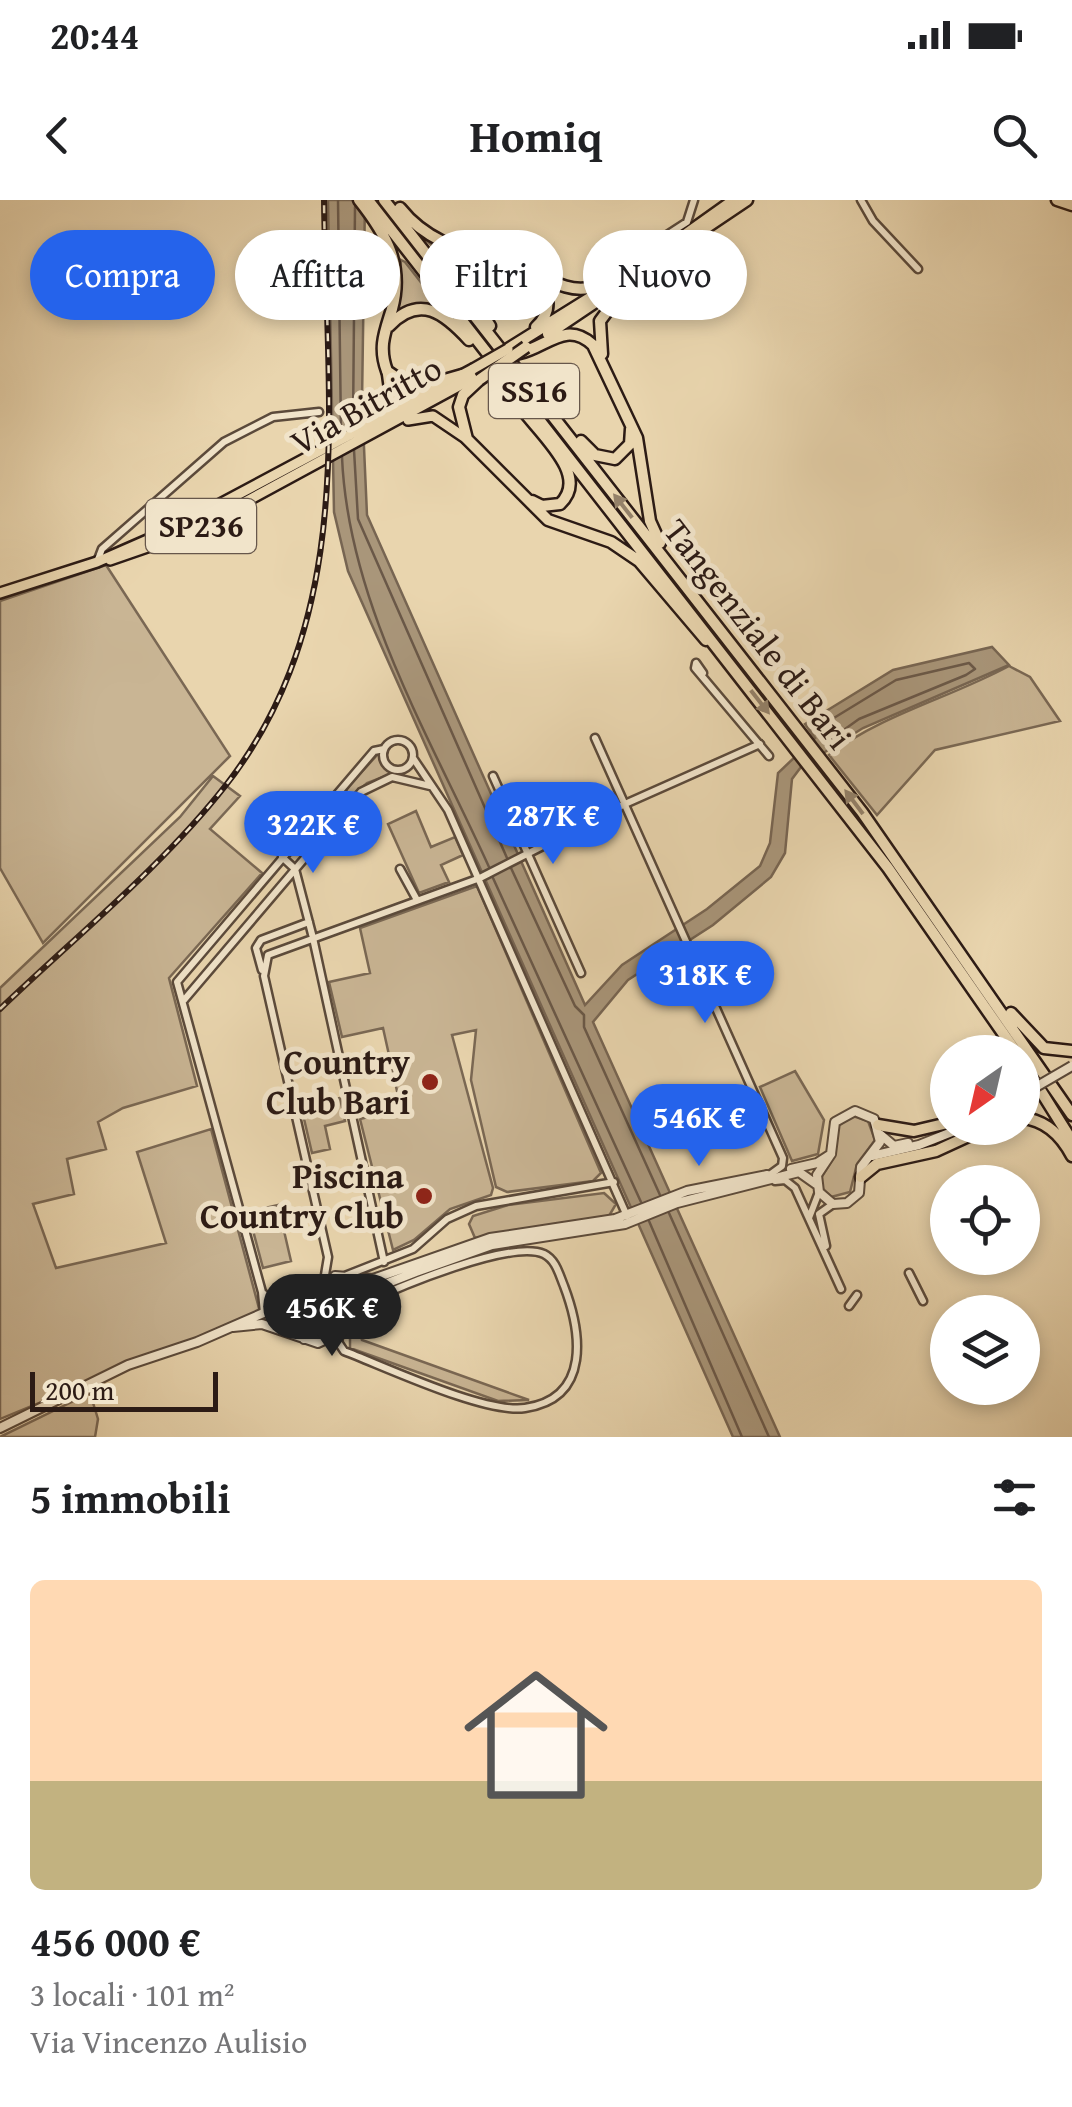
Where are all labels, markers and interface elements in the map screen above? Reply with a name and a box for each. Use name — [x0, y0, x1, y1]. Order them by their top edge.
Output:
text: 20:44 — [50, 7, 140, 63]
text: Homiq — [470, 103, 602, 168]
icon: back — [30, 108, 85, 163]
icon: search — [987, 108, 1042, 163]
chip: Compra — [30, 230, 215, 320]
chip: Affitta — [235, 230, 400, 320]
chip: Filtri — [420, 230, 563, 320]
chip: Nuovo — [583, 230, 747, 320]
street label: Via Bitritto — [281, 342, 451, 467]
road number: SS16 — [489, 364, 579, 418]
one-way arrow — [613, 493, 634, 519]
road number: SP236 — [146, 499, 256, 553]
street label: Tangenziale di Bari — [652, 507, 865, 760]
one-way arrow — [749, 689, 770, 714]
pin: 287K € — [472, 782, 634, 867]
one-way arrow — [845, 789, 865, 815]
pin: 322K € — [232, 791, 394, 876]
text: 287K € — [506, 791, 600, 838]
text: 322K € — [266, 800, 360, 847]
pin: 318K € — [624, 941, 786, 1026]
text: 318K € — [658, 950, 752, 997]
north arrow — [930, 1035, 1040, 1145]
map controls — [930, 1035, 1040, 1405]
place label: Country Club Bari — [266, 1036, 410, 1127]
marker: Country Club Bari — [419, 1071, 441, 1093]
pin: 546K € — [618, 1084, 780, 1169]
text: 546K € — [652, 1093, 746, 1140]
place label: Piscina Country Club — [200, 1150, 404, 1241]
button: locate — [930, 1165, 1040, 1275]
marker: Piscina Country Club — [413, 1185, 435, 1207]
pin: 456K € — [251, 1274, 413, 1359]
text: 456K € — [285, 1283, 379, 1330]
button: layers — [930, 1295, 1040, 1405]
scale bar — [30, 1367, 218, 1412]
text: 200 m — [45, 1369, 114, 1410]
text: 5 immobili — [30, 1467, 230, 1528]
icon: filters — [987, 1470, 1042, 1525]
icon: home — [446, 1645, 626, 1825]
text: 456 000 € — [30, 1910, 201, 1971]
text: 3 locali · 101 m² — [30, 1971, 235, 2018]
text: Via Vincenzo Aulisio — [30, 2018, 307, 2065]

